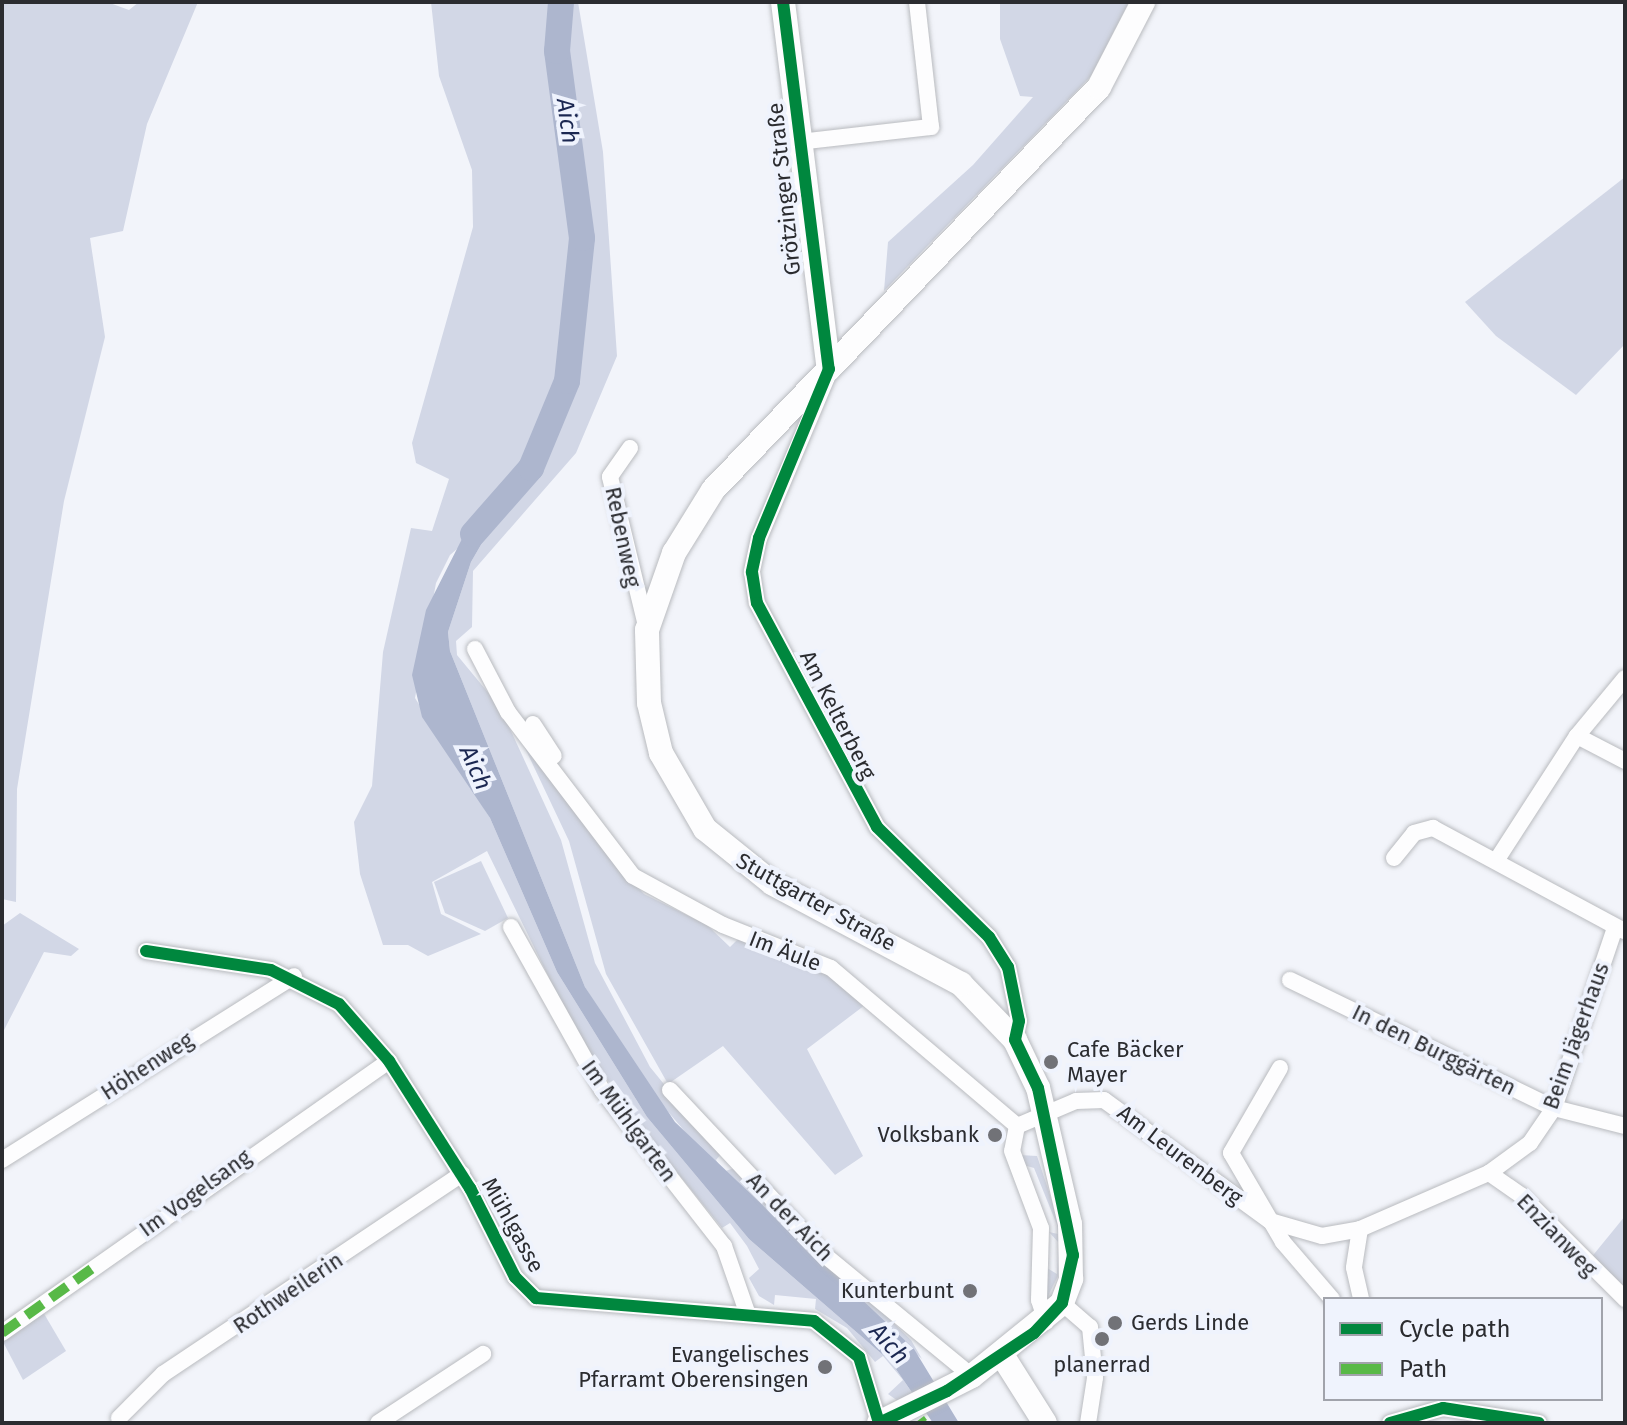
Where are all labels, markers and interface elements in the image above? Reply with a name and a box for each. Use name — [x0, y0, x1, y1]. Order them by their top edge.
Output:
water label: Aich — [550, 96, 584, 146]
street label: Grötzinger Straße — [762, 101, 806, 277]
street label: Rebenweg — [599, 484, 647, 590]
street label: Am Kelterberg — [794, 646, 882, 784]
water label: Aich — [453, 741, 497, 795]
street label: Stuttgarter Straße — [732, 847, 900, 957]
street label: Im Äule — [745, 925, 825, 977]
street label: Beim Jägerhaus — [1537, 959, 1615, 1113]
street label: In den Burggärten — [1348, 999, 1520, 1101]
street label: Höhenweg — [96, 1026, 198, 1106]
place label: Cafe Bäcker Mayer — [1067, 1036, 1183, 1088]
marker: Cafe Bäcker Mayer — [1042, 1053, 1060, 1071]
street label: Im Mühlgarten — [576, 1055, 682, 1187]
street label: Am Leurenberg — [1112, 1099, 1248, 1211]
place label: Volksbank — [878, 1122, 979, 1148]
marker: Volksbank — [986, 1126, 1004, 1144]
street label: Im Vogelsang — [134, 1144, 256, 1242]
street label: An der Aich — [741, 1167, 839, 1267]
street label: Mühlgasse — [476, 1173, 550, 1277]
street label: Enzianweg — [1511, 1188, 1603, 1282]
street label: Rothweilerin — [228, 1247, 348, 1339]
place label: Kunterbunt — [841, 1278, 954, 1304]
marker: Kunterbunt — [961, 1282, 979, 1300]
legend — [1323, 1297, 1603, 1401]
place label: Gerds Linde — [1131, 1310, 1249, 1336]
marker: Gerds Linde — [1106, 1314, 1124, 1332]
text: Cycle path — [1399, 1315, 1511, 1343]
water label: Aich — [863, 1317, 915, 1371]
marker: planerrad — [1093, 1330, 1111, 1348]
place label: Evangelisches Pfarramt Oberensingen — [578, 1341, 809, 1392]
place label: planerrad — [1053, 1352, 1151, 1378]
text: Path — [1399, 1355, 1447, 1383]
marker: Evangelisches Pfarramt Oberensingen — [816, 1358, 834, 1376]

